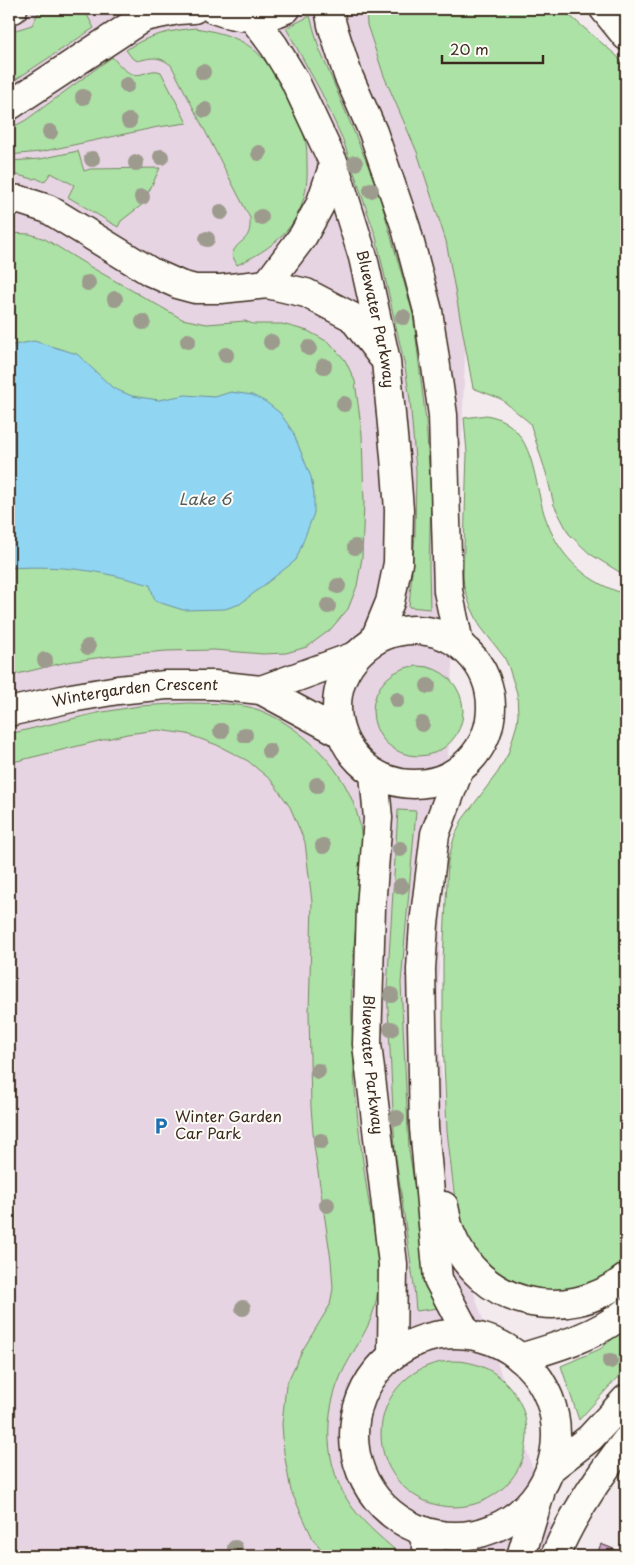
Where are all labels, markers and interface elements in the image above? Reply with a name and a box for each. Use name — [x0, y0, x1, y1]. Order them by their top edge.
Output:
scale bar — [442, 32, 544, 64]
text: 20 m — [450, 37, 489, 60]
street label: Bluewater Parkway — [351, 246, 401, 389]
water label: Lake 6 — [179, 486, 233, 510]
street label: Wintergarden Crescent — [50, 672, 219, 712]
street label: Bluewater Parkway — [357, 994, 391, 1135]
place label: Winter Garden Car Park — [175, 1104, 282, 1144]
parking icon: Winter Garden Car Park — [151, 1116, 171, 1136]

